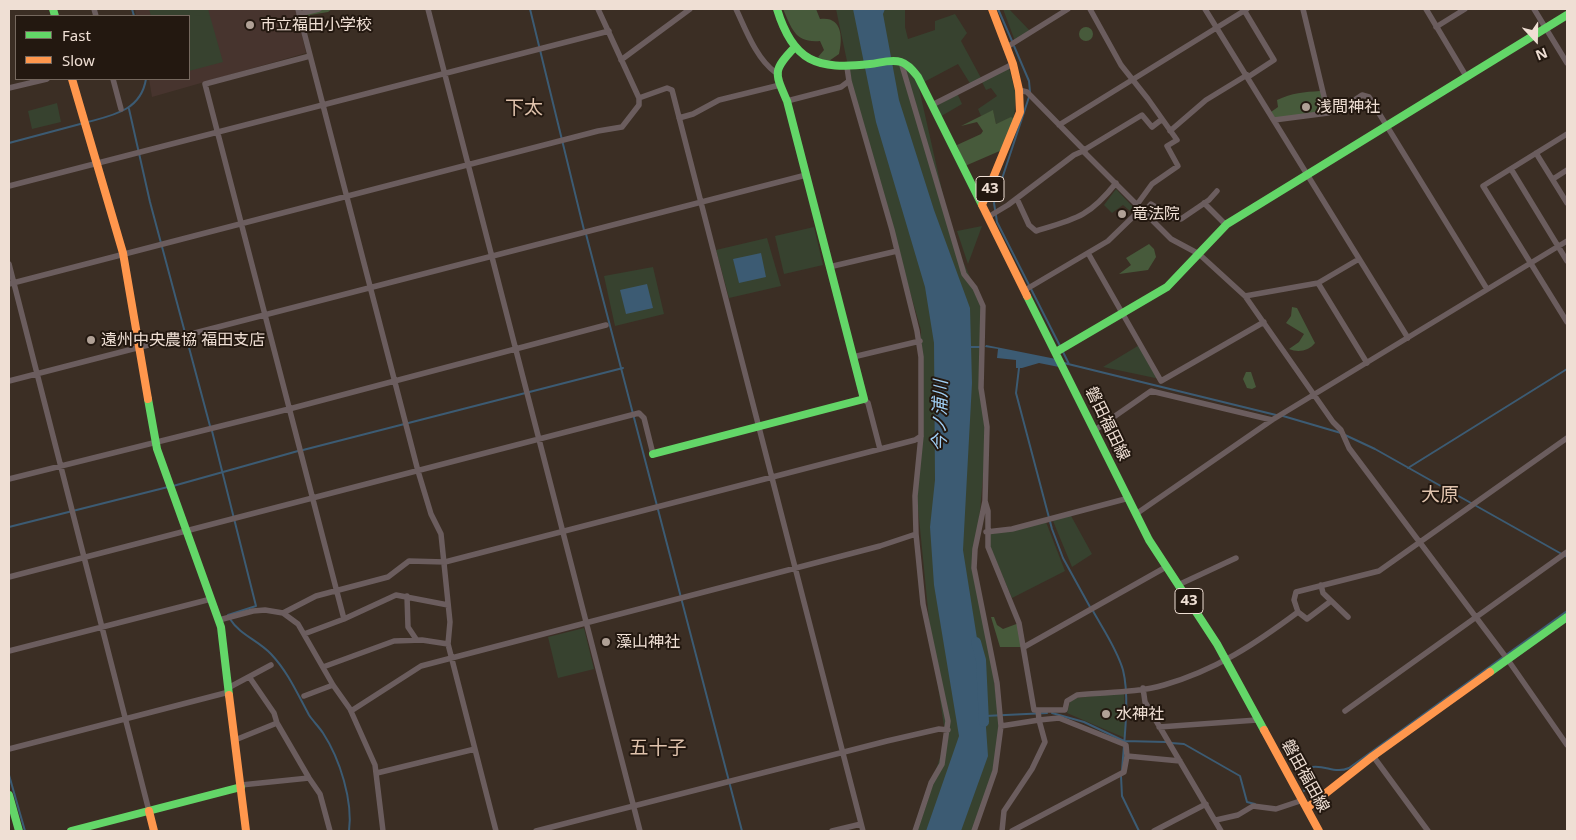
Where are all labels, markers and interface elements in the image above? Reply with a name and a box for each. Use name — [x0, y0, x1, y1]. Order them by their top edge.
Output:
legend — [15, 15, 190, 80]
place label: 市立福田小学校 — [260, 15, 372, 35]
north arrow — [1511, 15, 1561, 65]
marker: 市立福田小学校 — [244, 19, 256, 31]
text: Fast — [62, 25, 91, 45]
text: N — [1533, 44, 1550, 65]
text: Slow — [62, 50, 95, 70]
place label: 浅間神社 — [1316, 97, 1380, 117]
district label: 下太 — [505, 98, 543, 120]
marker: 浅間神社 — [1300, 101, 1312, 113]
road number: 43 — [976, 176, 1004, 202]
place label: 竜法院 — [1132, 204, 1180, 224]
marker: 竜法院 — [1116, 208, 1128, 220]
place label: 遠州中央農協 福田支店 — [101, 330, 265, 350]
marker: 遠州中央農協 福田支店 — [85, 334, 97, 346]
water label: 今ノ浦川 — [930, 380, 952, 452]
street label: 磐田福田線 — [1081, 384, 1133, 464]
district label: 大原 — [1421, 485, 1459, 507]
road number: 43 — [1175, 588, 1203, 614]
place label: 藻山神社 — [616, 632, 680, 652]
marker: 藻山神社 — [600, 636, 612, 648]
place label: 水神社 — [1116, 704, 1164, 724]
marker: 水神社 — [1100, 708, 1112, 720]
street label: 磐田福田線 — [1277, 736, 1333, 816]
district label: 五十子 — [630, 738, 686, 760]

